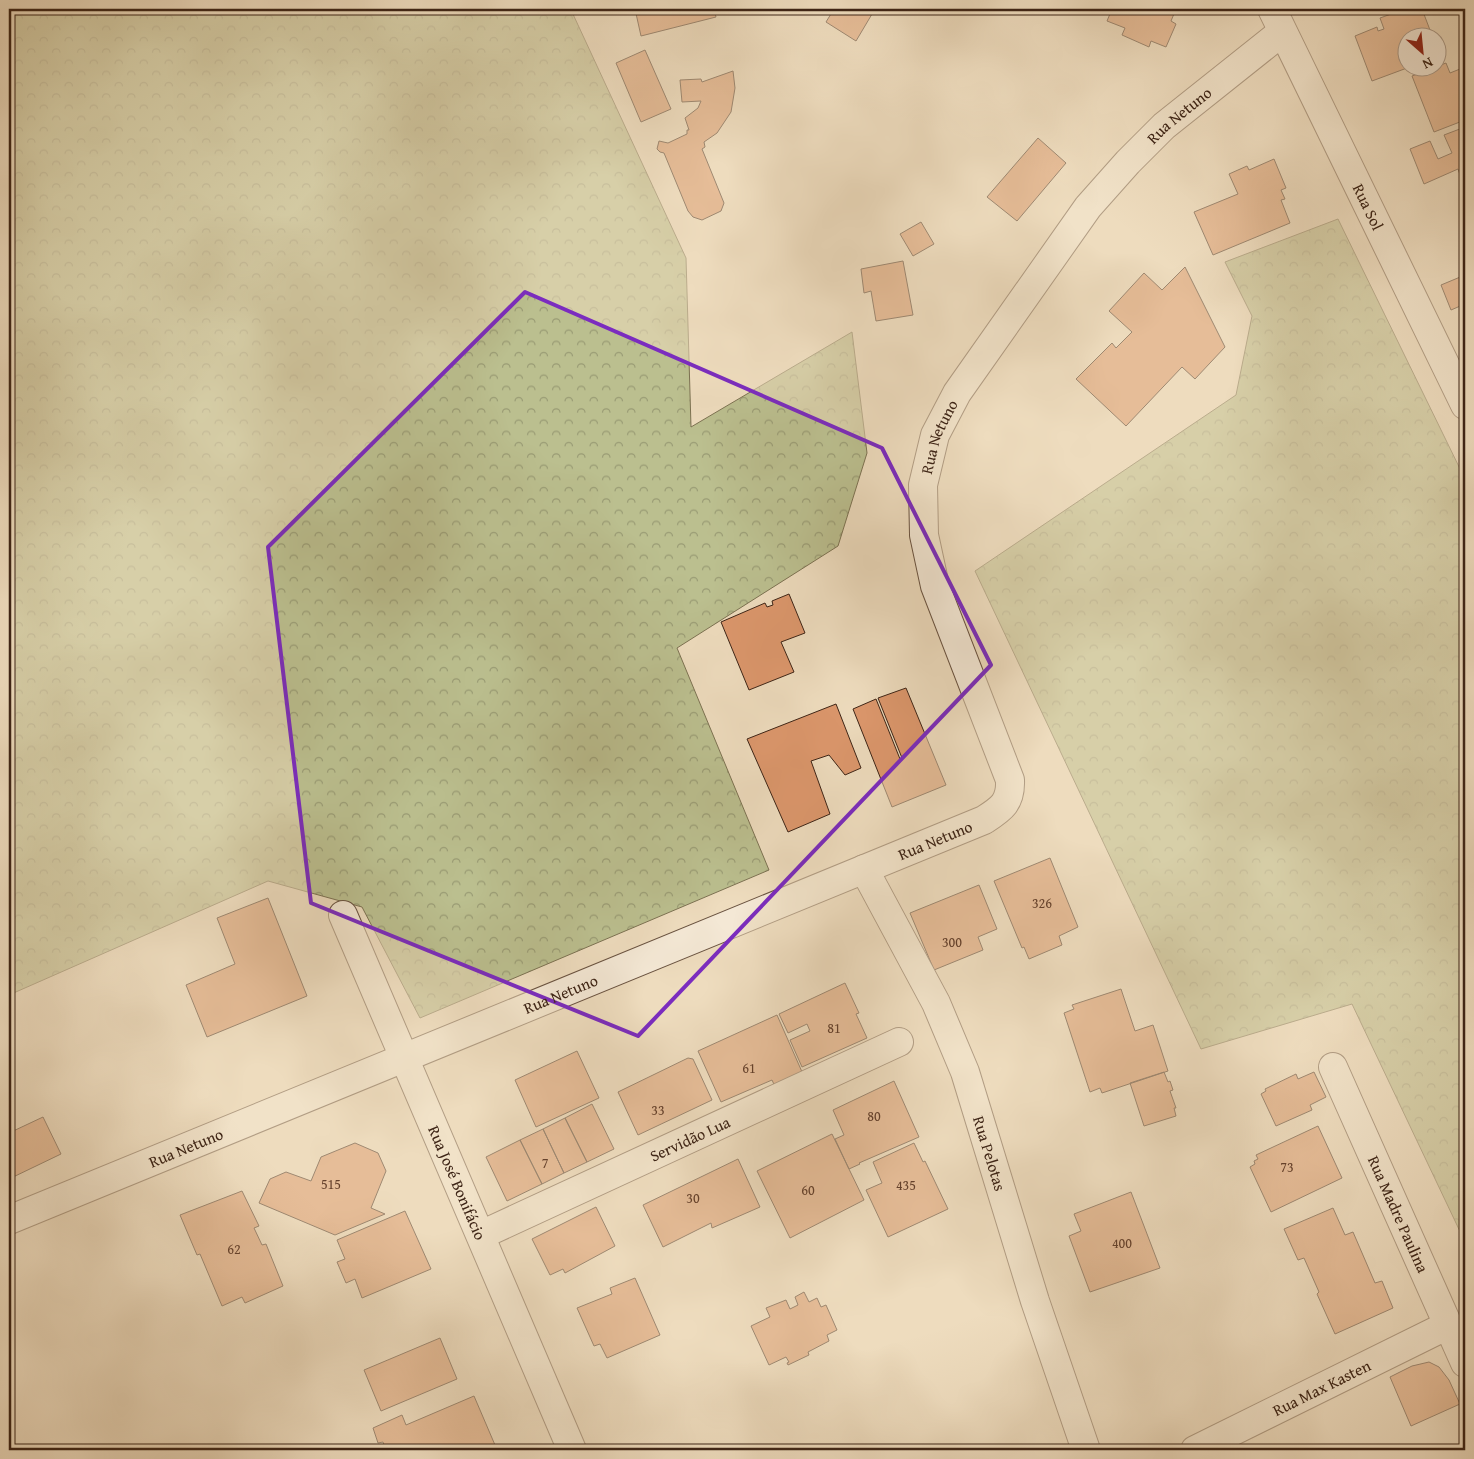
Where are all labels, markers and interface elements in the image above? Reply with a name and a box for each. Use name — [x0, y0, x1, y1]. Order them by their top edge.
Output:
north arrow — [1396, 28, 1446, 78]
text: N — [1419, 53, 1437, 75]
street label: Rua Netuno — [1141, 81, 1217, 149]
street label: Rua Sol — [1347, 179, 1390, 235]
street label: Rua Netuno — [914, 395, 964, 476]
street label: Rua Netuno — [894, 814, 976, 866]
house number: 326 — [1032, 893, 1052, 913]
house number: 300 — [942, 932, 962, 952]
street label: Rua Netuno — [520, 968, 601, 1020]
house number: 81 — [827, 1018, 841, 1038]
house number: 61 — [742, 1058, 756, 1078]
house number: 33 — [651, 1100, 665, 1120]
house number: 80 — [867, 1106, 881, 1126]
street label: Servidão Lua — [646, 1109, 734, 1168]
street label: Rua Pelotas — [967, 1113, 1013, 1194]
street label: Rua José Bonifácio — [422, 1121, 493, 1244]
street label: Rua Netuno — [145, 1122, 227, 1173]
street label: Rua Madre Paulina — [1362, 1152, 1435, 1277]
house number: 7 — [542, 1153, 549, 1173]
house number: 73 — [1280, 1157, 1294, 1177]
house number: 515 — [321, 1174, 341, 1194]
house number: 435 — [896, 1175, 916, 1195]
house number: 60 — [801, 1180, 815, 1200]
house number: 30 — [686, 1188, 700, 1208]
house number: 400 — [1112, 1233, 1132, 1253]
house number: 62 — [227, 1239, 241, 1259]
street label: Rua Max Kasten — [1268, 1353, 1375, 1422]

